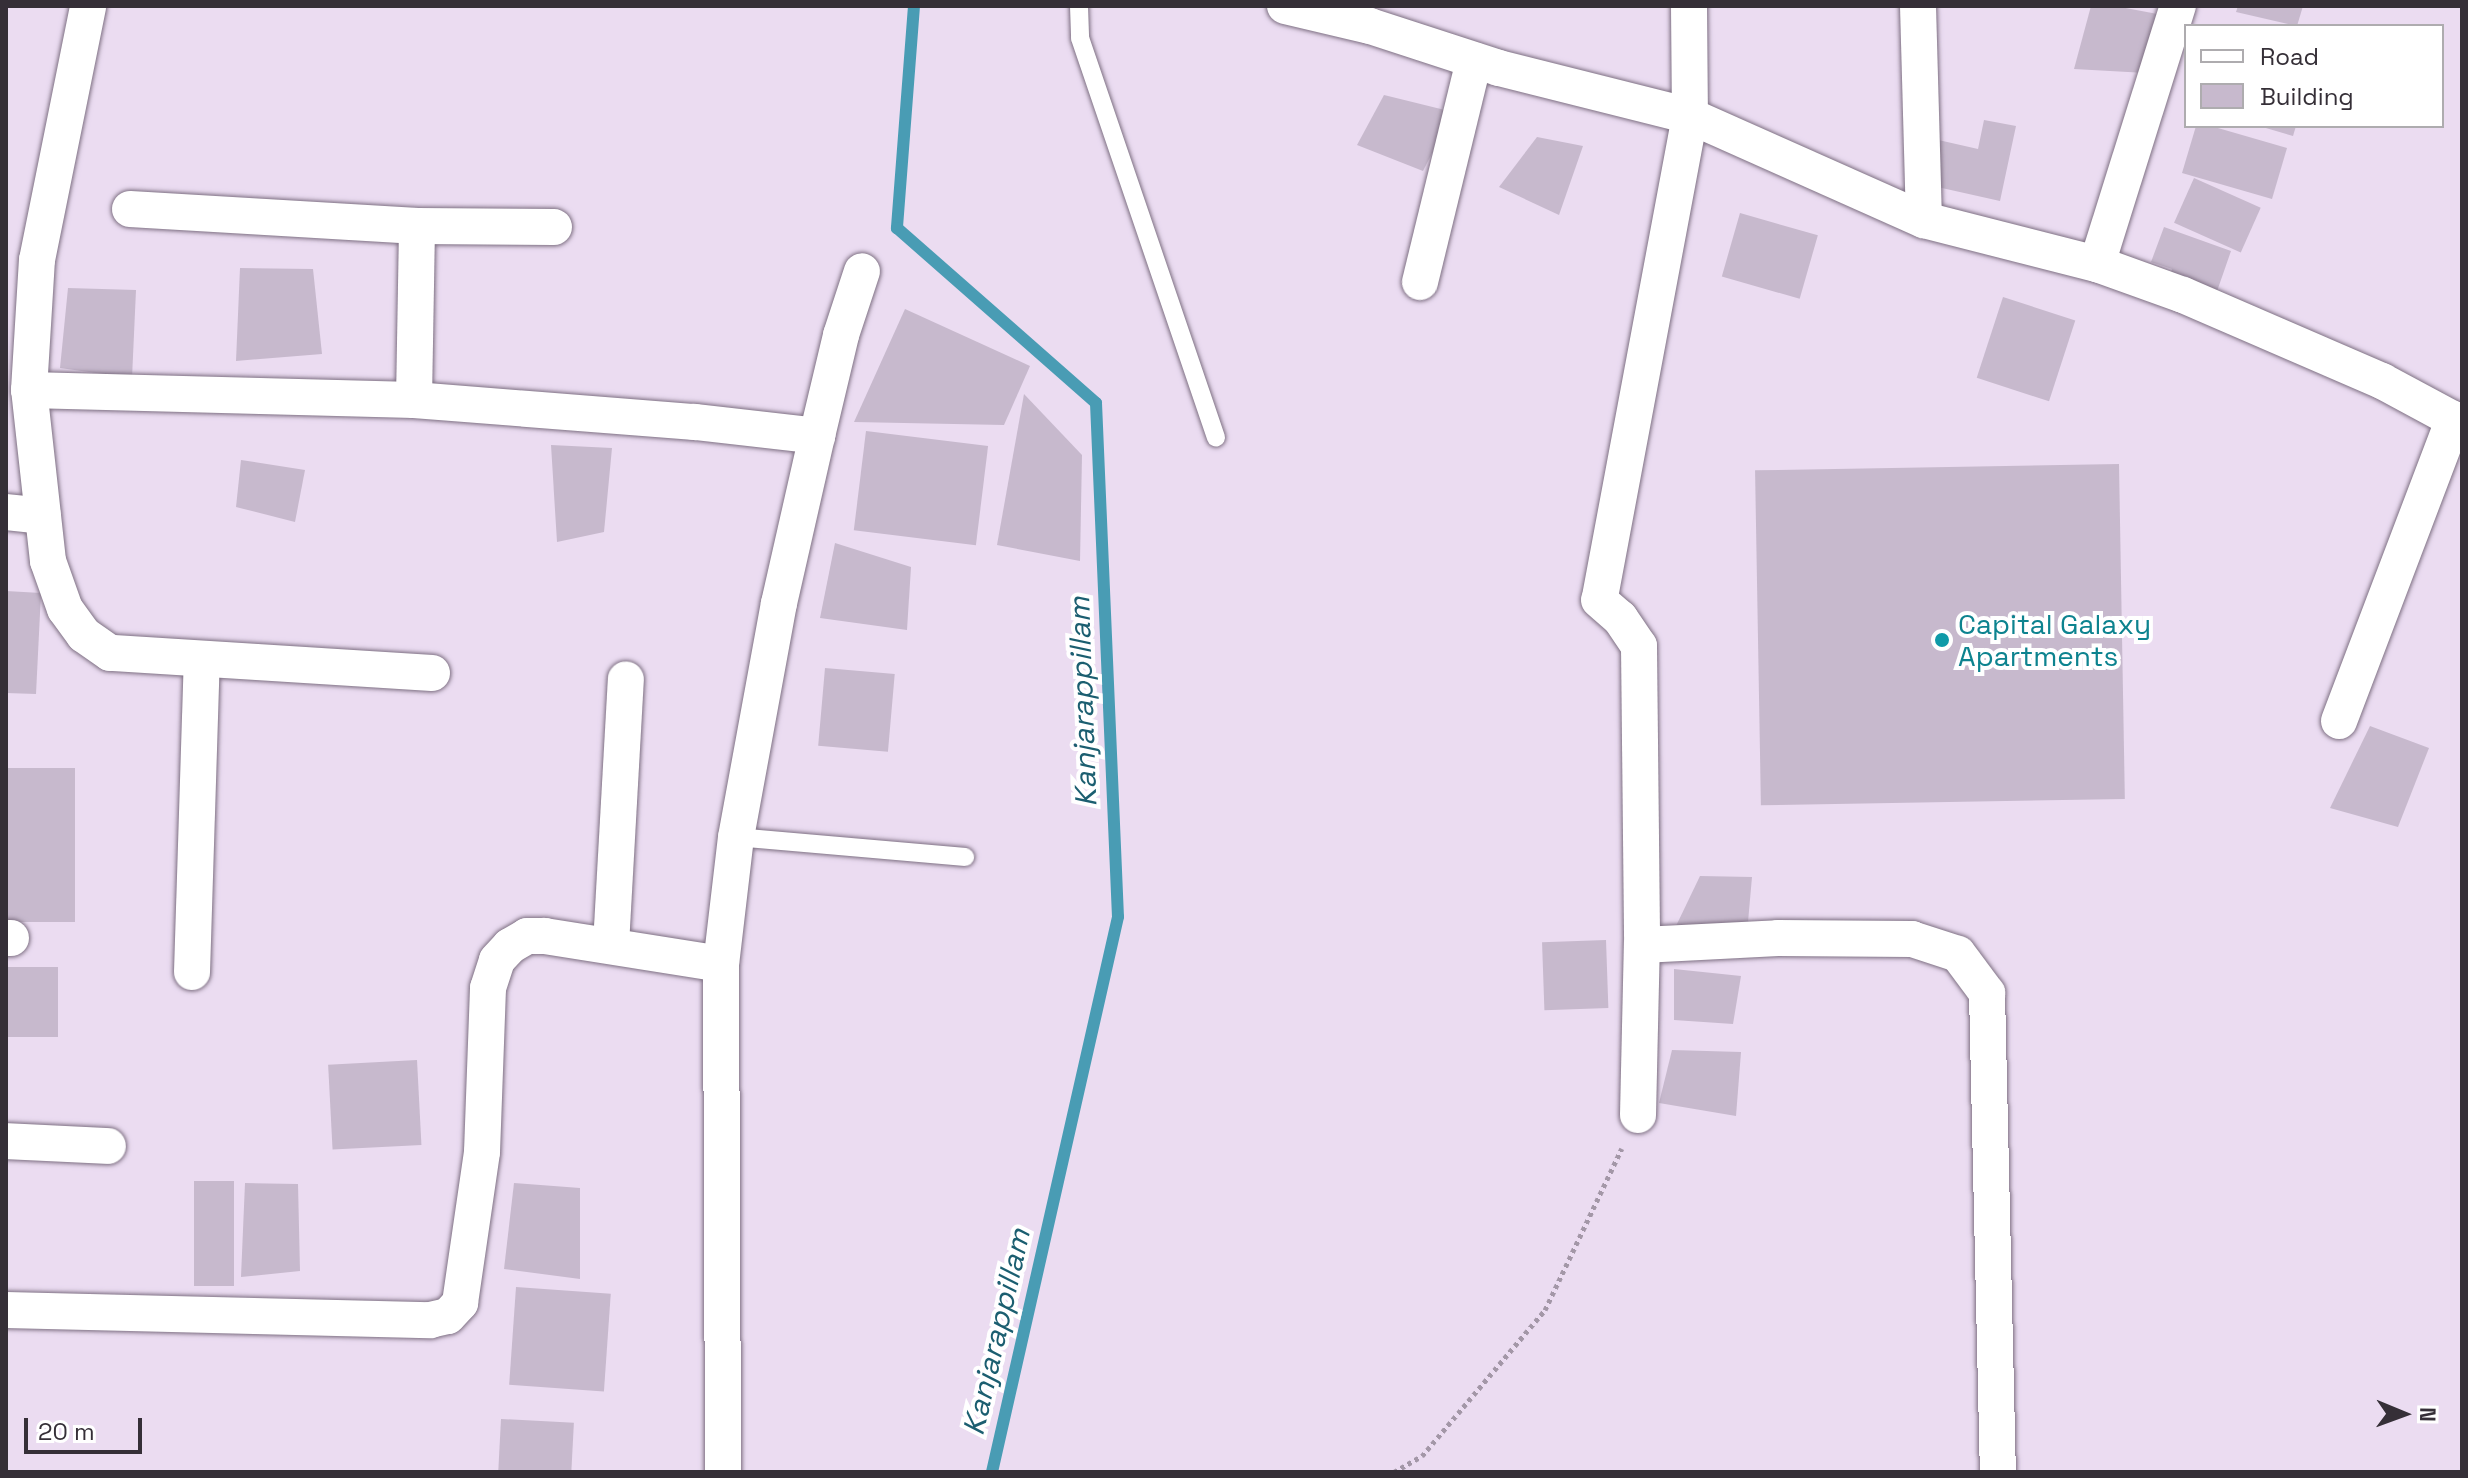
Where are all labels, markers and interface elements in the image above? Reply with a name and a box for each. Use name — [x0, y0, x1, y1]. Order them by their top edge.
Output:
legend — [2184, 24, 2444, 128]
text: Road — [2260, 41, 2319, 72]
text: Building — [2260, 81, 2354, 112]
water label: Kanjarappillam — [1061, 596, 1105, 808]
place label: Capital Galaxy Apartments — [1958, 607, 2151, 673]
marker: Capital Galaxy Apartments — [1933, 631, 1951, 649]
water label: Kanjarappillam — [956, 1225, 1038, 1439]
north arrow — [2364, 1374, 2444, 1454]
scale bar — [28, 1402, 146, 1452]
text: N — [2414, 1407, 2442, 1422]
text: 20 m — [38, 1416, 95, 1447]

